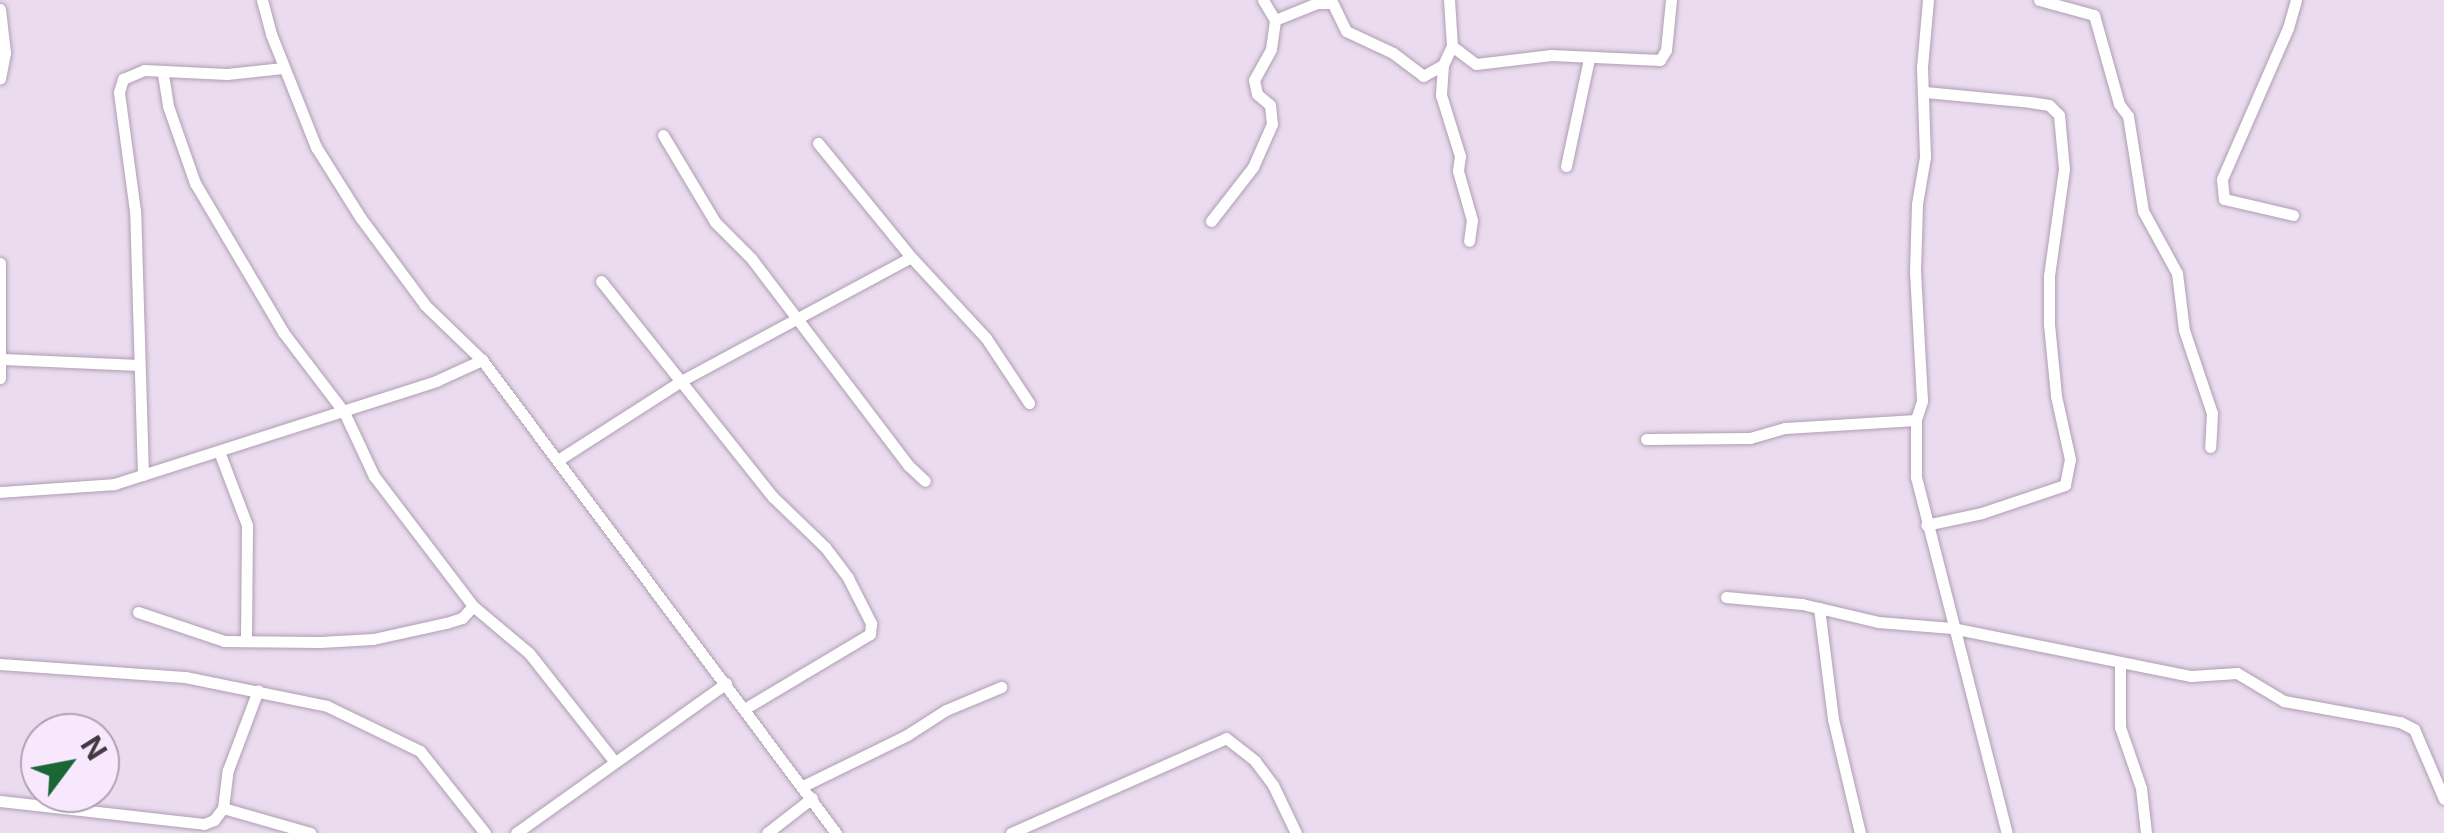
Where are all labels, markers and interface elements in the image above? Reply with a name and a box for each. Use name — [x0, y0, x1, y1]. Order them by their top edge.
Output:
north arrow — [20, 713, 120, 813]
text: N — [74, 730, 114, 766]

